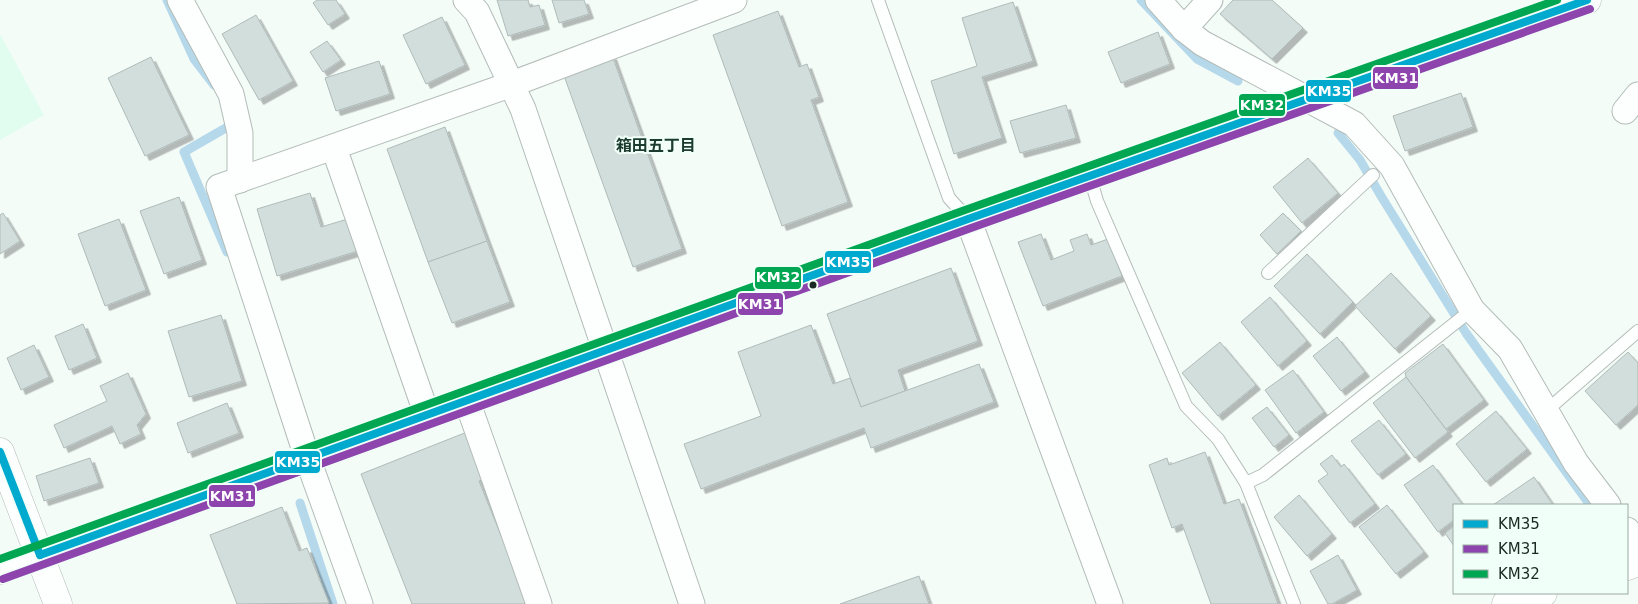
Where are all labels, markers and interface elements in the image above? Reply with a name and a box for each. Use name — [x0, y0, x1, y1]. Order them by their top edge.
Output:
line badge: KM31 — [1372, 66, 1419, 90]
text: KM31 — [1374, 70, 1418, 86]
line badge: KM35 — [1305, 79, 1352, 103]
text: KM35 — [1307, 83, 1351, 99]
line badge: KM32 — [1238, 93, 1286, 117]
text: KM32 — [1240, 97, 1284, 113]
district label: 箱田五丁目 — [616, 136, 696, 155]
line badge: KM35 — [824, 250, 872, 274]
text: KM35 — [826, 254, 870, 270]
line badge: KM32 — [754, 266, 802, 290]
text: KM32 — [756, 269, 800, 285]
unlabelled marker — [808, 280, 818, 290]
line badge: KM31 — [737, 292, 784, 316]
text: KM31 — [738, 296, 782, 312]
line badge: KM35 — [274, 450, 321, 474]
text: KM35 — [276, 454, 320, 470]
line badge: KM31 — [208, 484, 256, 508]
text: KM31 — [210, 488, 254, 504]
legend — [1453, 504, 1628, 594]
text: KM35 — [1498, 515, 1540, 533]
text: KM31 — [1498, 540, 1540, 558]
text: KM32 — [1498, 565, 1540, 583]

